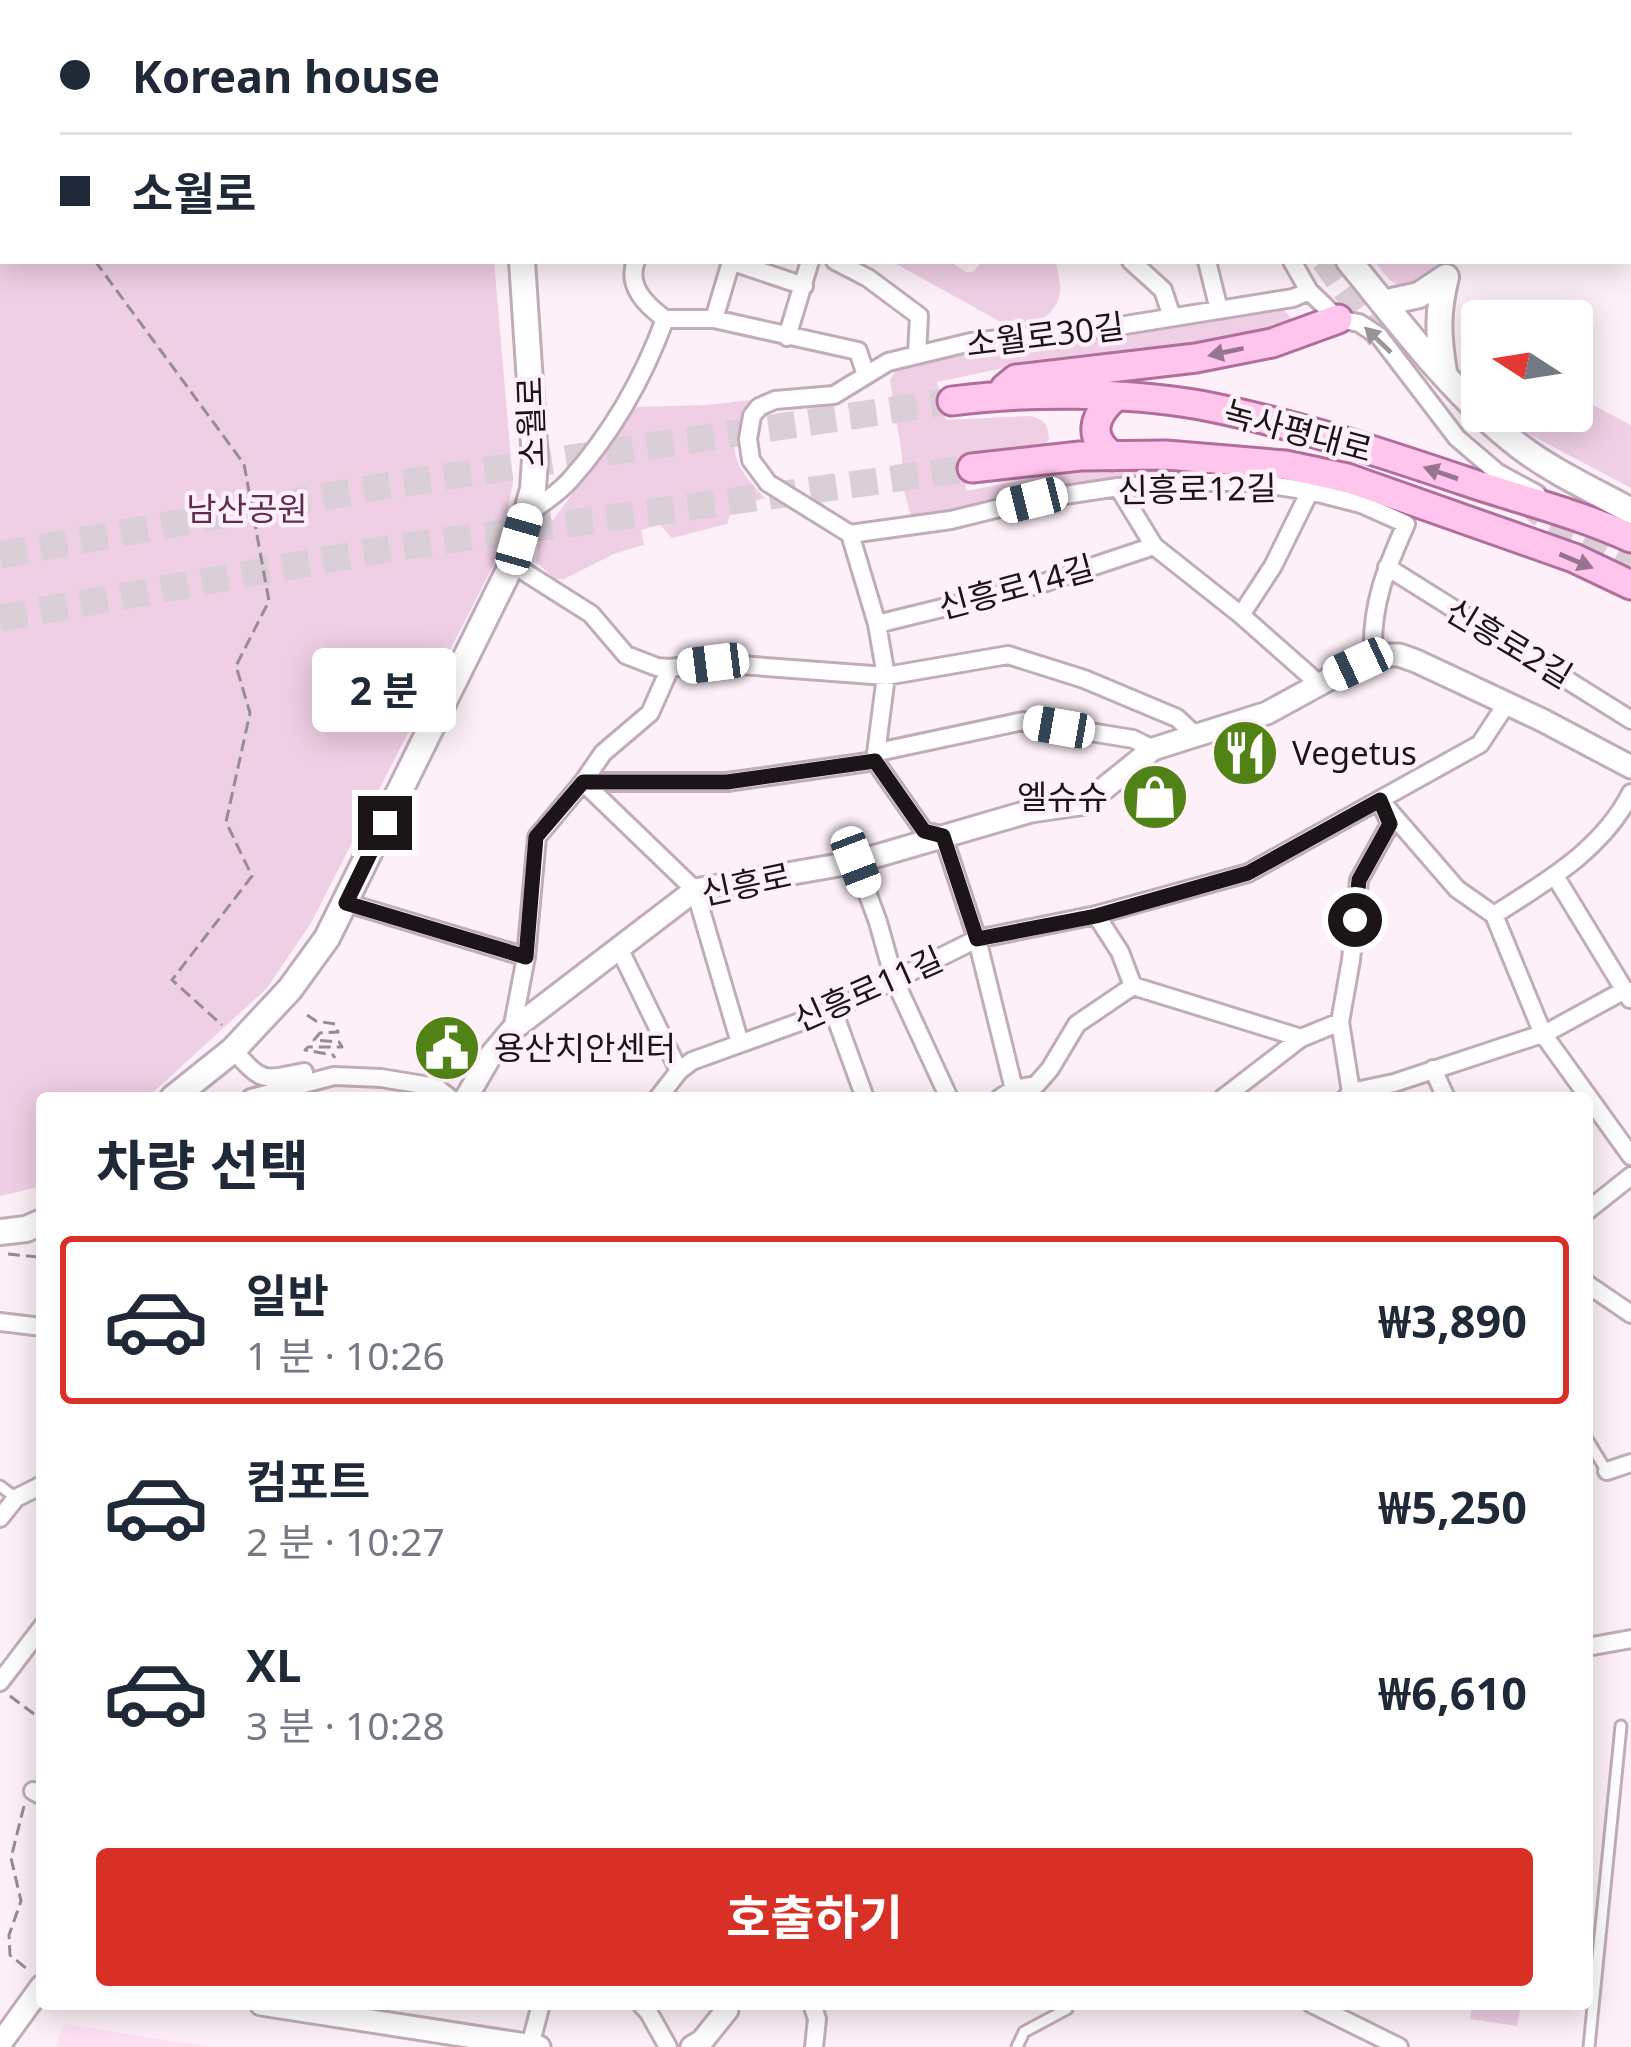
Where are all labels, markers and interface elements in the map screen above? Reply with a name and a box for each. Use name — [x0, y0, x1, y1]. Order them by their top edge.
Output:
text: Korean house — [132, 45, 440, 106]
text: 소월로 — [132, 162, 256, 223]
north arrow — [1461, 300, 1593, 432]
map controls — [1461, 300, 1593, 432]
street label: 소월로30길 — [963, 302, 1127, 367]
one-way arrow — [1364, 327, 1393, 355]
one-way arrow — [1207, 343, 1245, 362]
street label: 소월로 — [506, 376, 555, 468]
street label: 녹사평대로 — [1219, 389, 1377, 472]
one-way arrow — [1422, 462, 1459, 481]
street label: 신흥로12길 — [1117, 465, 1277, 512]
car — [993, 474, 1071, 526]
park label: 남산공원 — [186, 486, 308, 531]
car — [492, 499, 546, 579]
street label: 신흥로14길 — [933, 544, 1099, 629]
one-way arrow — [1559, 551, 1594, 571]
street label: 신흥로2길 — [1438, 587, 1581, 698]
car — [1318, 632, 1398, 696]
car — [675, 641, 751, 685]
callout: 2 분 — [313, 649, 457, 733]
text: 2 분 — [350, 663, 418, 716]
car — [1020, 703, 1098, 751]
restaurant icon: Vegetus — [1210, 718, 1280, 788]
place label: Vegetus — [1292, 730, 1417, 775]
shop icon: 엘슈슈 — [1120, 762, 1190, 832]
place label: 엘슈슈 — [1017, 774, 1108, 819]
route end — [358, 796, 412, 850]
car — [826, 822, 886, 902]
street label: 신흥로 — [697, 852, 795, 915]
route start — [1328, 893, 1382, 947]
street label: 신흥로11길 — [786, 936, 950, 1041]
public building icon: 용산치안센터 — [412, 1013, 482, 1083]
place label: 용산치안센터 — [494, 1025, 676, 1070]
text: 차량 선택 — [96, 1127, 309, 1201]
text: 일반 — [246, 1264, 329, 1325]
icon: car — [102, 1266, 210, 1374]
text: ₩3,890 — [1378, 1290, 1527, 1351]
text: 1 분 · 10:26 — [246, 1328, 445, 1381]
text: 컴포트 — [246, 1450, 370, 1511]
icon: car — [102, 1452, 210, 1560]
text: ₩5,250 — [1378, 1476, 1527, 1537]
text: 2 분 · 10:27 — [246, 1514, 445, 1567]
text: XL — [246, 1634, 301, 1695]
icon: car — [102, 1638, 210, 1746]
text: ₩6,610 — [1378, 1662, 1527, 1723]
text: 3 분 · 10:28 — [246, 1698, 445, 1751]
button: 호출하기 — [96, 1848, 1533, 1986]

